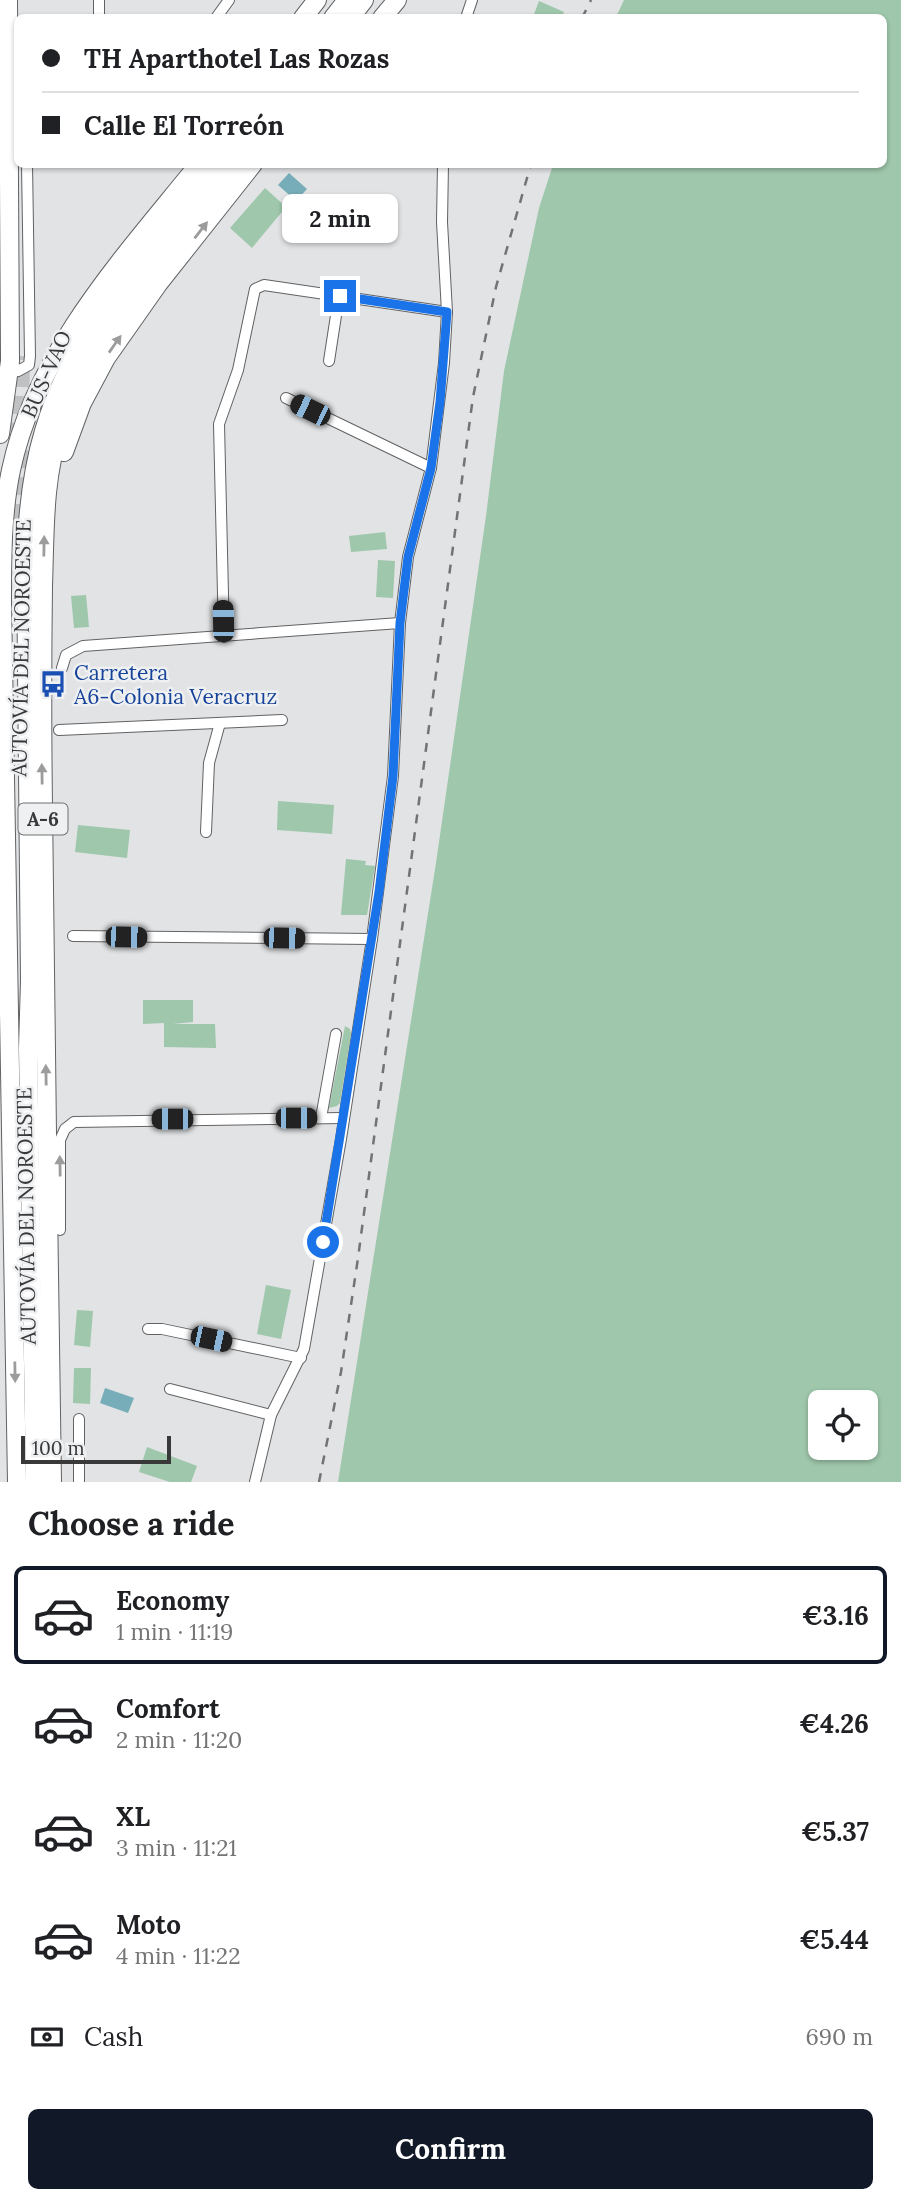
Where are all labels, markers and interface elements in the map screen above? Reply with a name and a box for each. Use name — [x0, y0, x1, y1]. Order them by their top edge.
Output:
text: TH Aparthotel Las Rozas — [84, 42, 389, 75]
text: Calle El Torreón — [84, 109, 284, 142]
callout: 2 min — [282, 194, 398, 244]
text: 2 min — [309, 204, 371, 233]
one-way arrow — [193, 222, 208, 240]
route end — [324, 280, 356, 312]
street label: BUS-VAO — [15, 326, 77, 422]
one-way arrow — [108, 335, 122, 353]
car — [287, 391, 334, 429]
street label: AUTOVÍA DEL NOROESTE — [5, 519, 37, 778]
one-way arrow — [39, 535, 50, 557]
car — [213, 600, 234, 642]
place label: Carretera A6-Colonia Veracruz — [73, 659, 277, 710]
bus stop icon: Carretera A6-Colonia Veracruz — [38, 669, 68, 699]
one-way arrow — [37, 763, 48, 785]
road number: A-6 — [19, 804, 68, 834]
car — [105, 926, 148, 948]
car — [263, 927, 306, 949]
one-way arrow — [40, 1064, 52, 1086]
street label: AUTOVÍA DEL NOROESTE — [10, 1087, 42, 1346]
car — [276, 1108, 318, 1129]
car — [152, 1109, 194, 1130]
one-way arrow — [54, 1154, 66, 1176]
route start — [307, 1226, 339, 1258]
car — [189, 1324, 234, 1354]
one-way arrow — [10, 1361, 21, 1383]
map controls — [808, 1390, 878, 1460]
button: locate — [808, 1390, 878, 1460]
scale bar — [21, 1433, 172, 1465]
text: 100 m — [32, 1436, 85, 1460]
text: Choose a ride — [28, 1503, 235, 1544]
icon: car — [32, 1584, 95, 1647]
text: Economy — [116, 1584, 229, 1617]
text: €3.16 — [802, 1599, 869, 1632]
text: 1 min · 11:19 — [116, 1617, 233, 1646]
icon: car — [32, 1692, 95, 1755]
text: Comfort — [116, 1692, 220, 1725]
text: €4.26 — [799, 1707, 869, 1740]
text: 2 min · 11:20 — [116, 1725, 242, 1754]
icon: car — [32, 1800, 95, 1863]
text: XL — [116, 1800, 150, 1833]
text: €5.37 — [801, 1815, 869, 1848]
text: 3 min · 11:21 — [116, 1833, 237, 1862]
icon: car — [32, 1908, 95, 1971]
text: Moto — [116, 1908, 181, 1941]
text: €5.44 — [799, 1923, 869, 1956]
text: 4 min · 11:22 — [116, 1941, 241, 1970]
icon: cash — [28, 2018, 66, 2056]
text: Cash — [84, 2020, 143, 2053]
text: 690 m — [806, 2022, 873, 2051]
button: Confirm — [28, 2109, 873, 2189]

